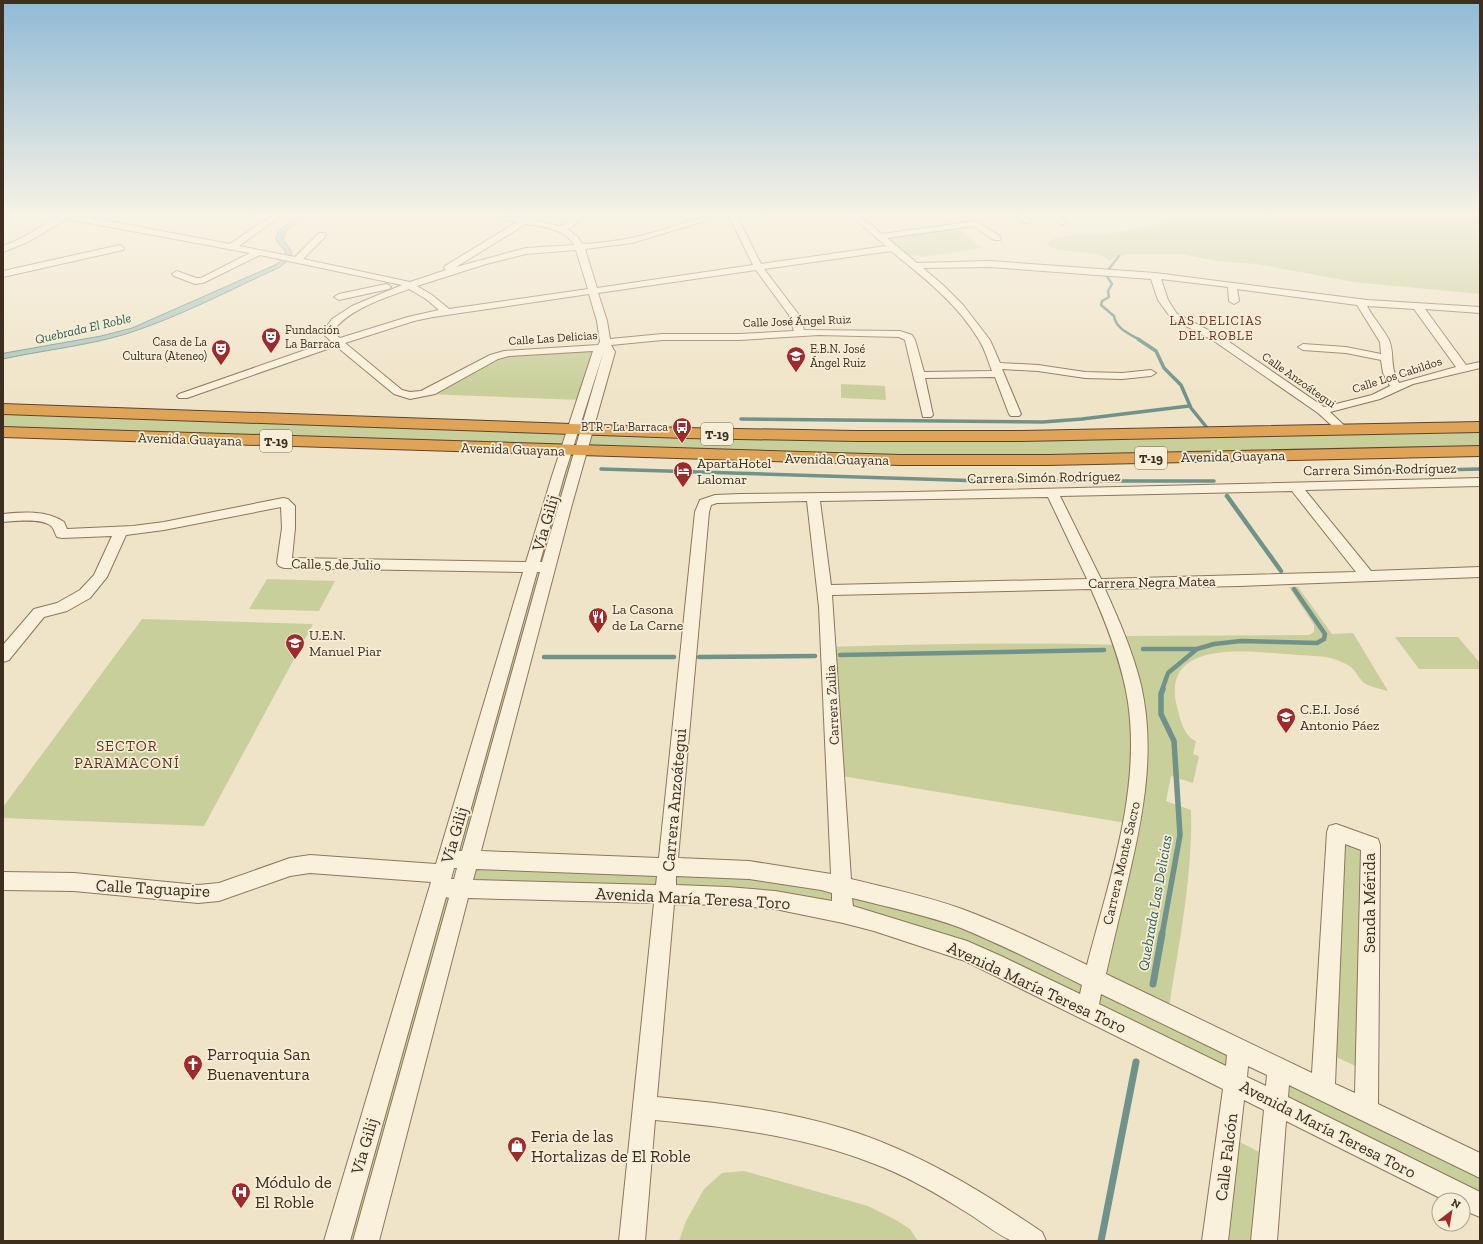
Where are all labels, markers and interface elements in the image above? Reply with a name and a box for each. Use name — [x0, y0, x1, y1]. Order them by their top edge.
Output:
water label: Quebrada El Roble — [34, 310, 133, 347]
street label: Calle José Ángel Ruiz — [742, 311, 852, 330]
district label: LAS DELICIAS DEL ROBLE — [1169, 313, 1263, 343]
place label: Fundación La Barraca — [285, 323, 341, 351]
theatre icon: Fundación La Barraca — [260, 326, 282, 354]
street label: Calle Las Delicias — [508, 328, 598, 348]
place label: Casa de La Cultura (Ateneo) — [122, 335, 207, 363]
theatre icon: Casa de La Cultura (Ateneo) — [210, 338, 232, 366]
place label: E.B.N. José Ángel Ruiz — [810, 342, 866, 370]
school or university icon: E.B.N. José Ángel Ruiz — [785, 345, 807, 373]
street label: Calle Anzoátegui — [1259, 349, 1339, 411]
street label: Calle Los Cabildos — [1350, 354, 1444, 396]
bus stop icon: BTR - La Barraca — [671, 416, 693, 444]
place label: BTR - La Barraca — [581, 420, 668, 434]
road number: T-19 — [701, 423, 733, 445]
street label: Avenida Guayana — [138, 429, 243, 450]
road number: T-19 — [260, 430, 292, 452]
street label: Avenida Guayana — [461, 439, 566, 460]
road number: T-19 — [1135, 447, 1167, 469]
street label: Avenida Guayana — [1181, 447, 1285, 466]
street label: Avenida Guayana — [785, 450, 889, 469]
place label: ApartaHotel Lalomar — [697, 455, 772, 488]
hotel icon: ApartaHotel Lalomar — [672, 460, 694, 488]
street label: Carrera Simón Rodríguez — [1303, 460, 1457, 479]
street label: Carrera Simón Rodríguez — [967, 468, 1121, 487]
street label: Vía Gilij — [527, 493, 564, 555]
street label: Calle 5 de Julio — [291, 555, 381, 574]
street label: Carrera Negra Matea — [1088, 573, 1216, 592]
place label: La Casona de La Carne — [612, 601, 684, 634]
restaurant icon: La Casona de La Carne — [587, 606, 609, 634]
place label: U.E.N. Manuel Piar — [309, 627, 382, 660]
school or university icon: U.E.N. Manuel Piar — [284, 632, 306, 660]
street label: Carrera Zulia — [822, 664, 843, 745]
place label: C.E.I. José Antonio Páez — [1300, 701, 1380, 734]
school or university icon: C.E.I. José Antonio Páez — [1275, 706, 1297, 734]
street label: Carrera Anzoátegui — [658, 727, 690, 872]
district label: SECTOR PARAMACONÍ — [74, 737, 180, 772]
street label: Carrera Monte Sacro — [1099, 800, 1144, 926]
street label: Vía Gilij — [436, 805, 473, 867]
water label: Quebrada Las Delicias — [1134, 834, 1176, 972]
street label: Senda Mérida — [1359, 853, 1379, 953]
street label: Calle Taguapire — [95, 875, 211, 901]
street label: Avenida María Teresa Toro — [595, 883, 791, 913]
street label: Avenida María Teresa Toro — [944, 937, 1130, 1037]
place label: Parroquia San Buenaventura — [207, 1044, 311, 1084]
church icon: Parroquia San Buenaventura — [182, 1053, 204, 1081]
street label: Avenida María Teresa Toro — [1237, 1076, 1420, 1182]
street label: Calle Falcón — [1211, 1112, 1241, 1202]
street label: Vía Gilij — [346, 1116, 383, 1178]
place label: Feria de las Hortalizas de El Roble — [531, 1126, 691, 1166]
shop icon: Feria de las Hortalizas de El Roble — [506, 1135, 528, 1163]
place label: Módulo de El Roble — [255, 1172, 332, 1212]
hospital icon: Módulo de El Roble — [230, 1181, 252, 1209]
north arrow — [1431, 1192, 1471, 1232]
text: N — [1449, 1196, 1463, 1212]

